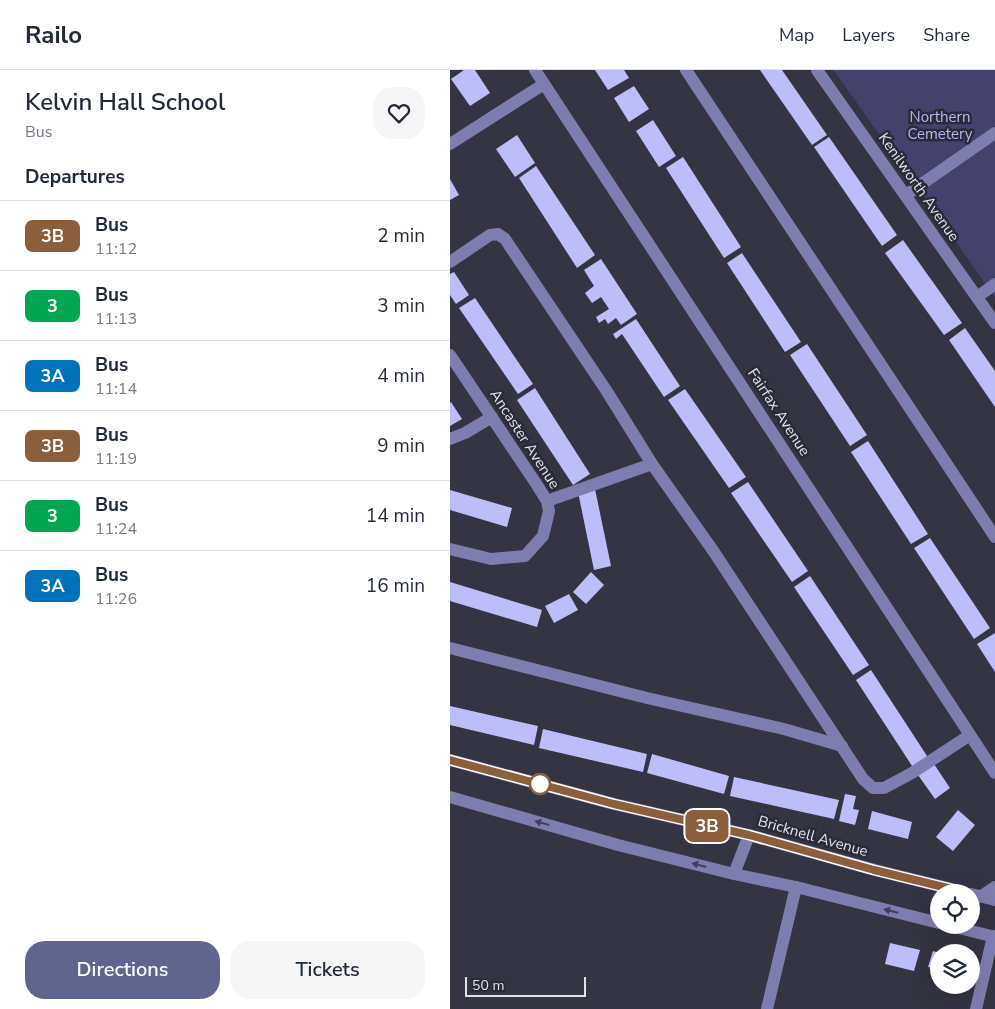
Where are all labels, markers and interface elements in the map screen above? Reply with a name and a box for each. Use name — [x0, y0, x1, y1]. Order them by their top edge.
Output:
text: Railo — [25, 19, 82, 51]
text: Map — [779, 23, 814, 47]
text: Layers — [842, 23, 895, 47]
text: Share — [923, 23, 970, 47]
text: Kelvin Hall School — [25, 86, 225, 118]
button: heart — [373, 87, 425, 139]
park label: Northern Cemetery — [907, 107, 973, 144]
text: Bus — [25, 121, 53, 143]
street label: Kenilworth Avenue — [874, 129, 964, 245]
text: Departures — [25, 164, 125, 190]
text: Bus — [95, 212, 128, 238]
text: 2 min — [377, 223, 425, 249]
text: 3B — [41, 224, 64, 248]
text: 11:12 — [95, 238, 137, 260]
text: Bus — [95, 282, 128, 308]
text: 3 min — [377, 293, 425, 319]
text: 3 — [47, 294, 58, 318]
text: 11:13 — [95, 308, 137, 330]
text: Bus — [95, 352, 128, 378]
text: 4 min — [377, 363, 425, 389]
text: 3A — [40, 364, 65, 388]
street label: Fairfax Avenue — [743, 364, 815, 460]
text: 11:14 — [95, 378, 137, 400]
street label: Ancaster Avenue — [485, 385, 565, 493]
text: Bus — [95, 422, 128, 448]
text: 9 min — [377, 433, 425, 459]
text: 3B — [41, 434, 64, 458]
text: 11:19 — [95, 448, 137, 470]
text: Bus — [95, 492, 128, 518]
text: 14 min — [366, 503, 425, 529]
text: 3 — [47, 504, 58, 528]
text: 11:24 — [95, 518, 137, 540]
text: Bus — [95, 562, 128, 588]
text: 16 min — [366, 573, 425, 599]
text: 3A — [40, 574, 65, 598]
text: 11:26 — [95, 588, 137, 610]
unlabelled marker — [529, 773, 551, 795]
line badge: 3B — [684, 810, 730, 842]
street label: Bricknell Avenue — [756, 811, 870, 861]
text: 3B — [695, 814, 719, 838]
one-way arrow — [535, 819, 550, 827]
one-way arrow — [692, 861, 707, 869]
map controls — [930, 884, 980, 994]
button: locate — [930, 884, 980, 934]
one-way arrow — [884, 907, 899, 915]
button: Directions — [25, 941, 220, 999]
button: Tickets — [230, 941, 425, 999]
button: layers — [930, 944, 980, 994]
scale bar — [465, 974, 586, 997]
text: 50 m — [472, 976, 504, 995]

